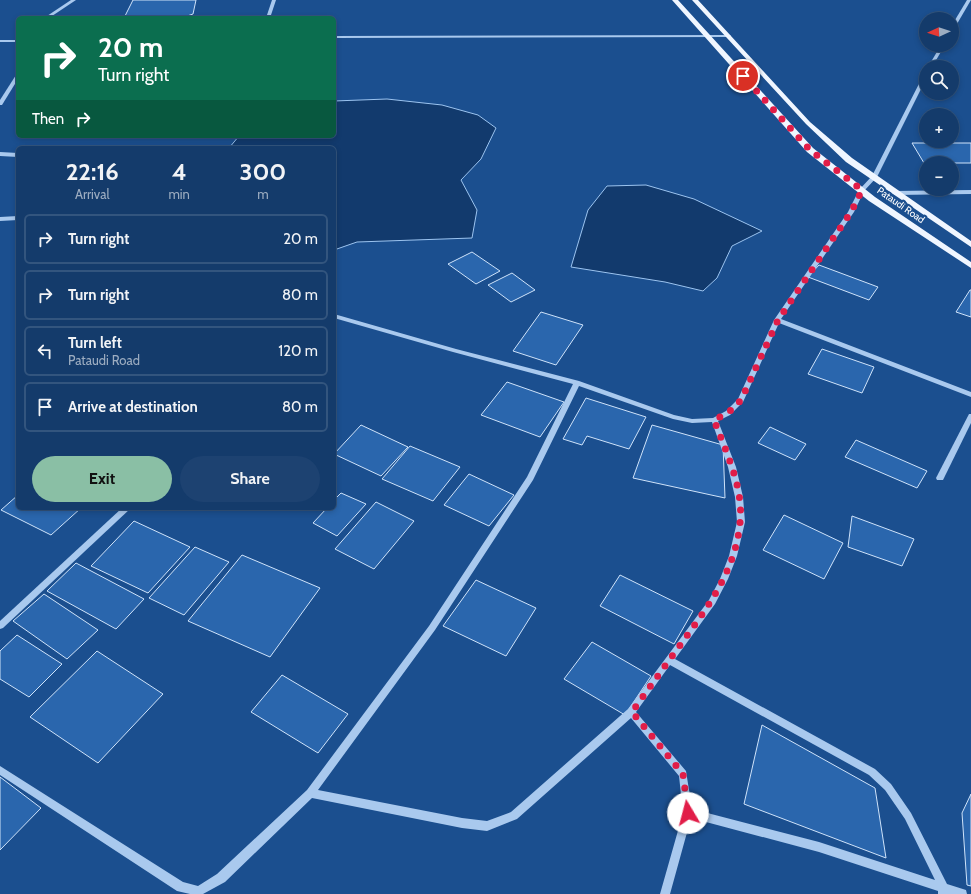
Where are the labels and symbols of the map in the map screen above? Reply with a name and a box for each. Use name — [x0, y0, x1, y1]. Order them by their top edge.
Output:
north arrow — [919, 12, 959, 52]
pin — [726, 59, 760, 93]
street label: Pataudi Road — [875, 184, 927, 226]
position arrow — [667, 792, 709, 834]

